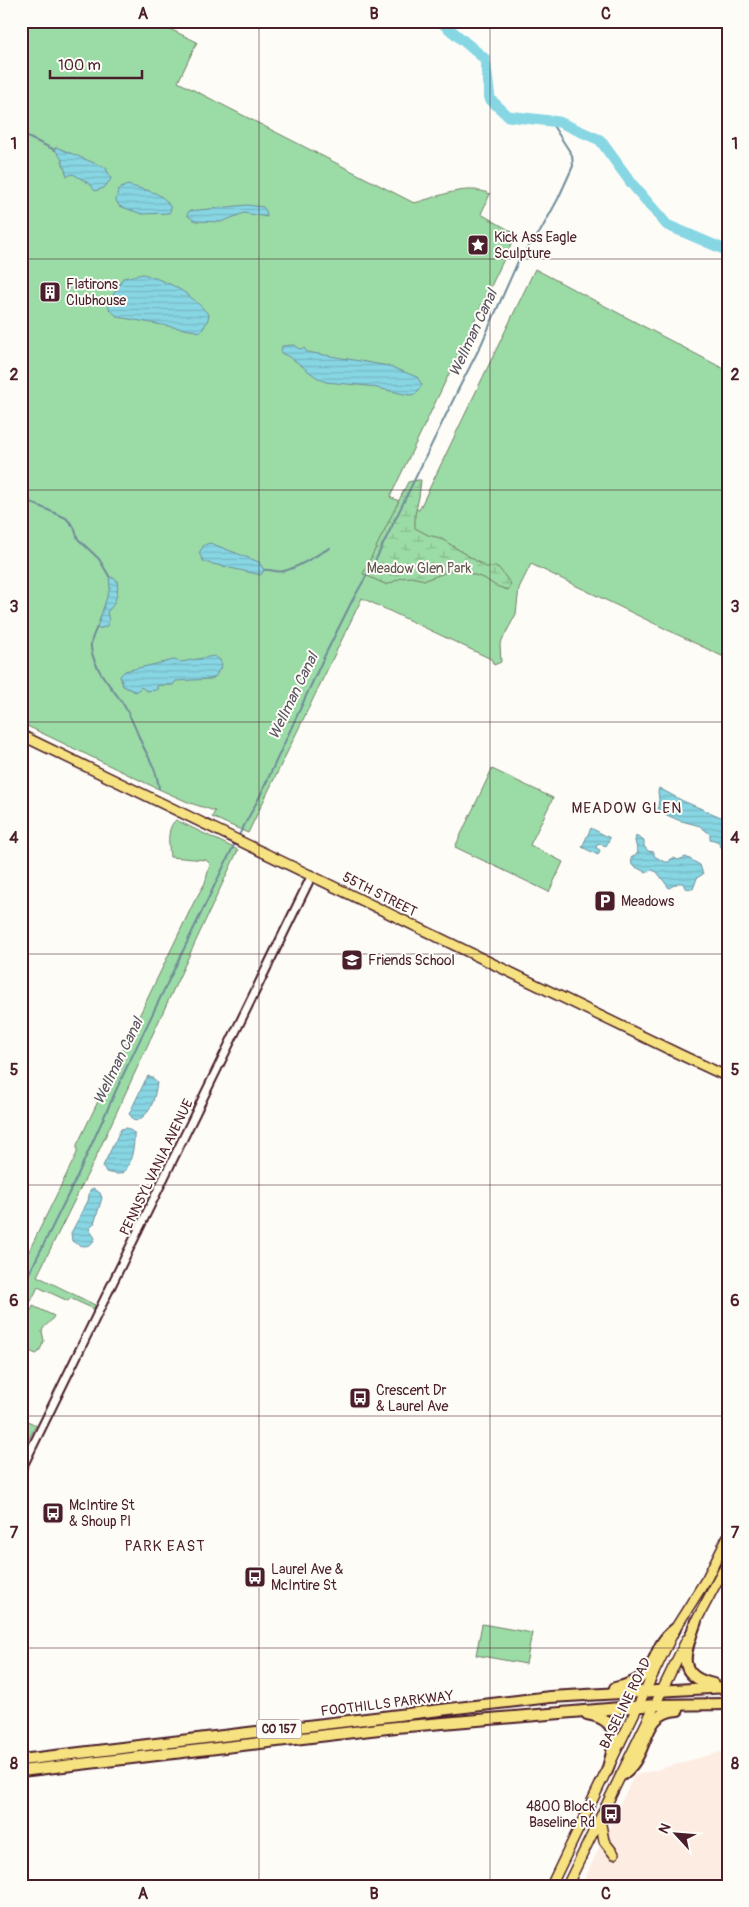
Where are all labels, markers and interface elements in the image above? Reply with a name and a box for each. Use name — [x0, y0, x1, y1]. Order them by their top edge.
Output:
text: A — [138, 4, 149, 24]
text: B — [369, 4, 379, 24]
text: C — [601, 4, 611, 24]
scale bar — [50, 48, 142, 80]
text: 100 m — [58, 56, 101, 75]
text: 1 — [11, 134, 17, 154]
text: 1 — [732, 134, 738, 154]
place label: Kick Ass Eagle Sculpture — [494, 229, 577, 262]
place icon: Kick Ass Eagle Sculpture — [466, 233, 490, 257]
place label: Flatirons Clubhouse — [66, 276, 126, 309]
building icon: Flatirons Clubhouse — [38, 280, 62, 304]
water label: Wellman Canal — [445, 285, 502, 380]
text: 2 — [10, 365, 19, 385]
text: 2 — [731, 365, 740, 385]
park label: Meadow Glen Park — [367, 560, 471, 577]
text: 3 — [10, 597, 19, 617]
text: 3 — [731, 597, 740, 617]
water label: Wellman Canal — [264, 649, 323, 743]
district label: MEADOW GLEN — [572, 799, 682, 818]
text: 4 — [9, 828, 19, 848]
text: 4 — [730, 828, 740, 848]
street label: 55TH STREET — [340, 868, 420, 921]
parking icon: Meadows — [593, 889, 617, 913]
place label: Meadows — [621, 893, 675, 910]
school or university icon: Friends School — [340, 948, 364, 972]
place label: Friends School — [368, 952, 455, 969]
water label: Wellman Canal — [89, 1014, 148, 1108]
text: 5 — [10, 1060, 19, 1080]
text: 5 — [731, 1060, 740, 1080]
street label: PENNSYLVANIA AVENUE — [116, 1096, 197, 1238]
text: 6 — [9, 1291, 19, 1311]
text: 6 — [730, 1291, 740, 1311]
place label: Crescent Dr & Laurel Ave — [376, 1382, 449, 1415]
bus stop icon: Crescent Dr & Laurel Ave — [348, 1386, 372, 1410]
place label: McIntire St & Shoup Pl — [69, 1497, 135, 1530]
bus stop icon: McIntire St & Shoup Pl — [41, 1501, 65, 1525]
text: 7 — [10, 1523, 19, 1543]
text: 7 — [731, 1523, 740, 1543]
district label: PARK EAST — [125, 1537, 205, 1556]
place label: Laurel Ave & McIntire St — [271, 1561, 344, 1594]
bus stop icon: Laurel Ave & McIntire St — [243, 1565, 267, 1589]
street label: BASELINE ROAD — [596, 1655, 655, 1751]
street label: FOOTHILLS PARKWAY — [320, 1687, 455, 1720]
road number: CO 157 — [256, 1720, 302, 1738]
text: 8 — [10, 1754, 18, 1774]
text: 8 — [731, 1754, 739, 1774]
place label: 4800 Block Baseline Rd — [526, 1798, 595, 1831]
bus stop icon: 4800 Block Baseline Rd — [599, 1802, 623, 1826]
north arrow — [652, 1810, 702, 1860]
text: N — [655, 1821, 674, 1837]
text: A — [138, 1884, 149, 1904]
text: B — [369, 1884, 379, 1904]
text: C — [601, 1884, 611, 1904]

